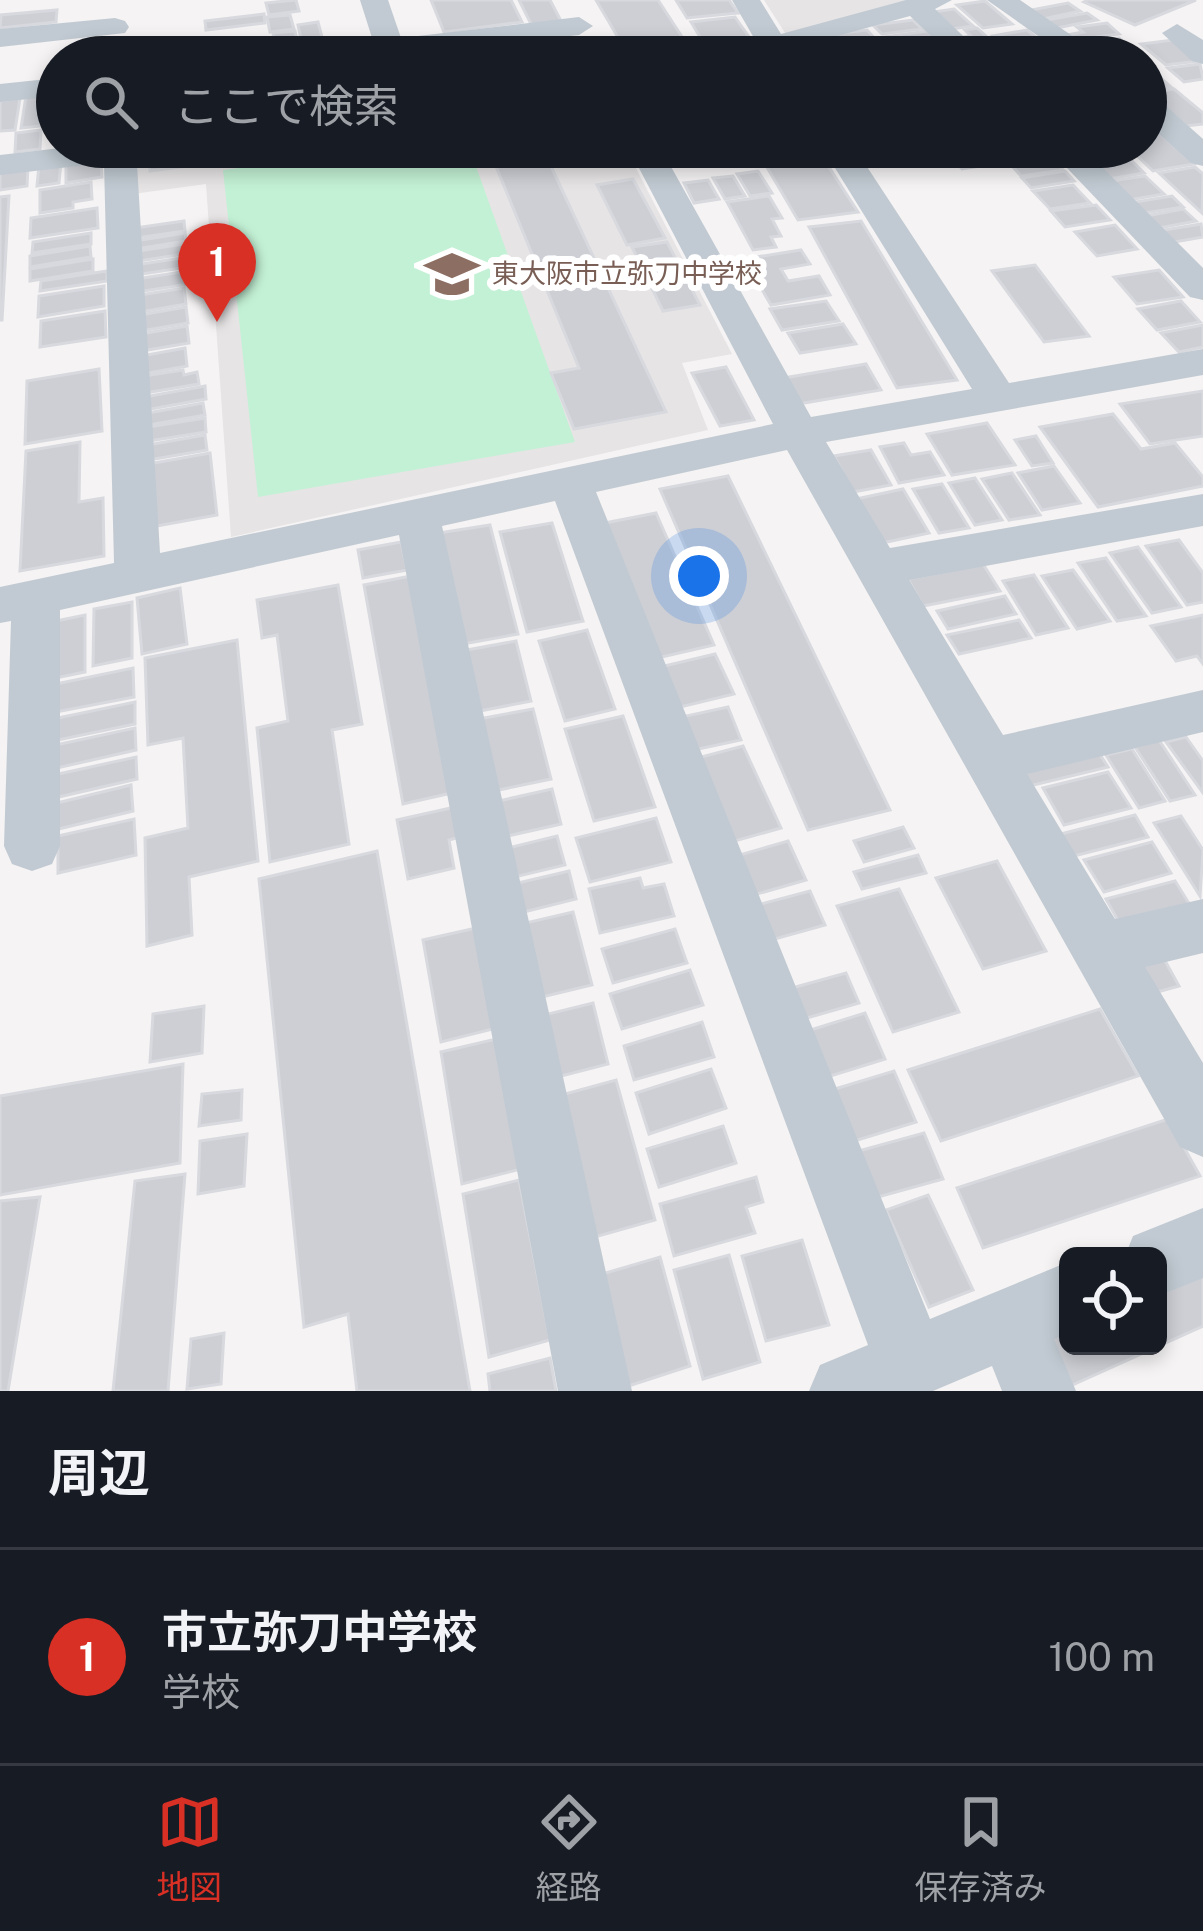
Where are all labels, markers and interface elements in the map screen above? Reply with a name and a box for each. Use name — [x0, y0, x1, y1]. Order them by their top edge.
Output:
search box — [36, 36, 1167, 168]
icon: search — [78, 69, 144, 135]
text: ここで検索 — [174, 79, 399, 132]
pin: 1 — [178, 223, 256, 322]
school or university icon: 東大阪市立弥刀中学校 — [423, 245, 481, 303]
place label: 東大阪市立弥刀中学校 — [492, 257, 762, 289]
your location — [669, 546, 729, 606]
map controls — [1059, 1247, 1167, 1355]
button: locate — [1059, 1247, 1167, 1355]
text: 周辺 — [48, 1443, 150, 1502]
text: 市立弥刀中学校 — [162, 1605, 477, 1658]
text: 1 — [79, 1634, 95, 1680]
text: 100 m — [1048, 1634, 1155, 1680]
text: 学校 — [162, 1669, 240, 1715]
tab: 地図 — [157, 1789, 223, 1909]
tab: 経路 — [536, 1789, 602, 1909]
tab: 保存済み — [915, 1789, 1047, 1909]

